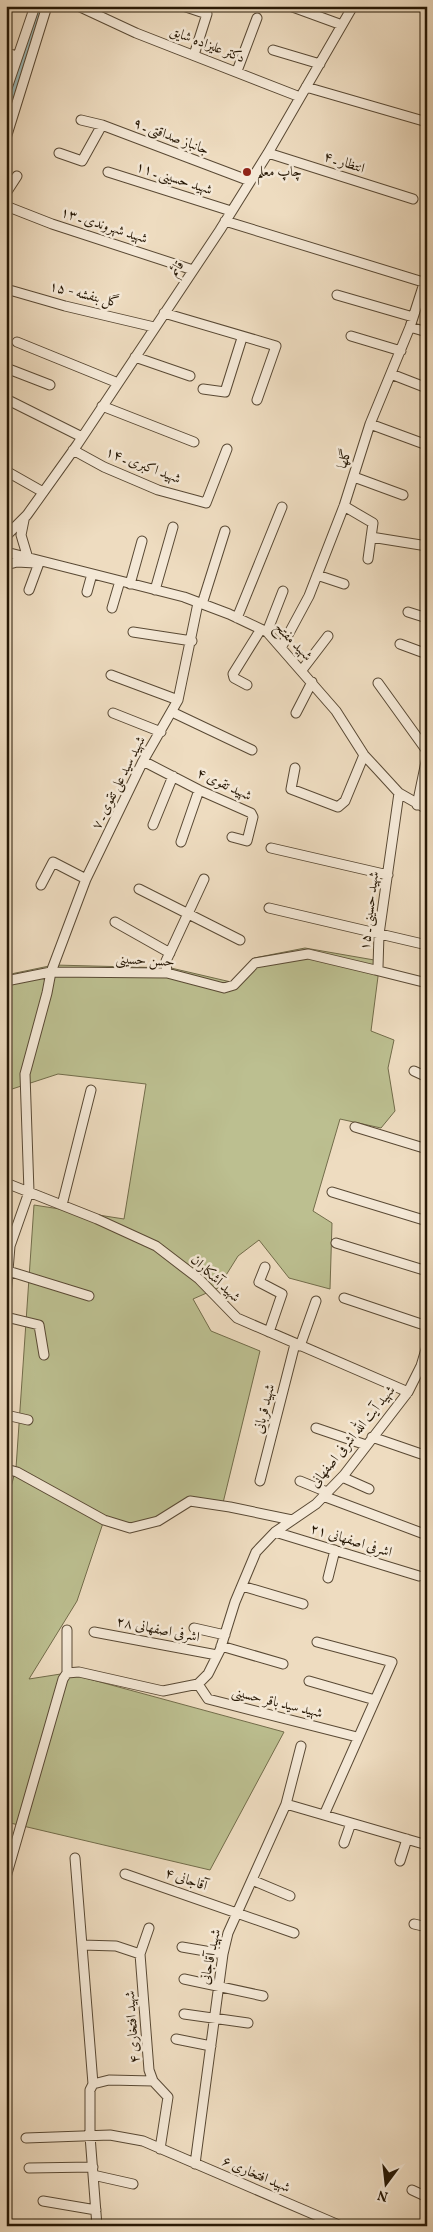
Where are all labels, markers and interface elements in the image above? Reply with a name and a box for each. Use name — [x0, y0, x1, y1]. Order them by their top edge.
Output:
street label: دکتر علیزاده شایق — [167, 22, 247, 68]
street label: جانباز صداقتی ـ ۹ — [130, 114, 212, 160]
street label: انتظار ـ ۴ — [321, 147, 367, 179]
street label: شهید حسینی ـ ۱۱ — [133, 158, 215, 200]
place label: چاپ معلم — [257, 163, 302, 186]
marker: چاپ معلم — [241, 166, 253, 178]
street label: شهید شهروندی ـ ۱۳ — [58, 203, 150, 249]
street label: قائم — [165, 257, 191, 282]
street label: گل بنفشه - ۱۵ — [47, 277, 121, 313]
street label: شهید اکبری ـ ۱۴ — [103, 443, 184, 489]
street label: گلها — [333, 447, 357, 471]
street label: شهید مفتح — [268, 618, 316, 667]
street label: شهید سید علی تقوی ـ ۷ — [87, 733, 151, 833]
street label: شهید تقوی ۴ — [193, 764, 255, 806]
street label: شهید حسینی ـ ۱۵ — [356, 870, 384, 952]
street label: حسن حسینی — [115, 950, 175, 972]
street label: شهید آشکاران — [186, 1251, 244, 1307]
street label: شهید آیت الله اشرفی اصفهانی — [304, 1380, 400, 1492]
street label: شهید قربانی — [250, 1382, 280, 1436]
street label: اشرفی اصفهانی ۲۱ — [308, 1520, 394, 1562]
street label: اشرفی اصفهانی ۲۸ — [115, 1613, 201, 1647]
street label: شهید سید باقر حسینی — [230, 1683, 325, 1724]
street label: آقاجانی ۴ — [162, 1864, 211, 1897]
street label: شهید آقاجانی — [196, 1927, 226, 1987]
street label: شهید افتخاری ۴ — [121, 1990, 145, 2064]
street label: شهید افتخاری ۶ — [219, 2152, 293, 2198]
north arrow — [360, 2160, 410, 2210]
text: N — [376, 2185, 390, 2206]

